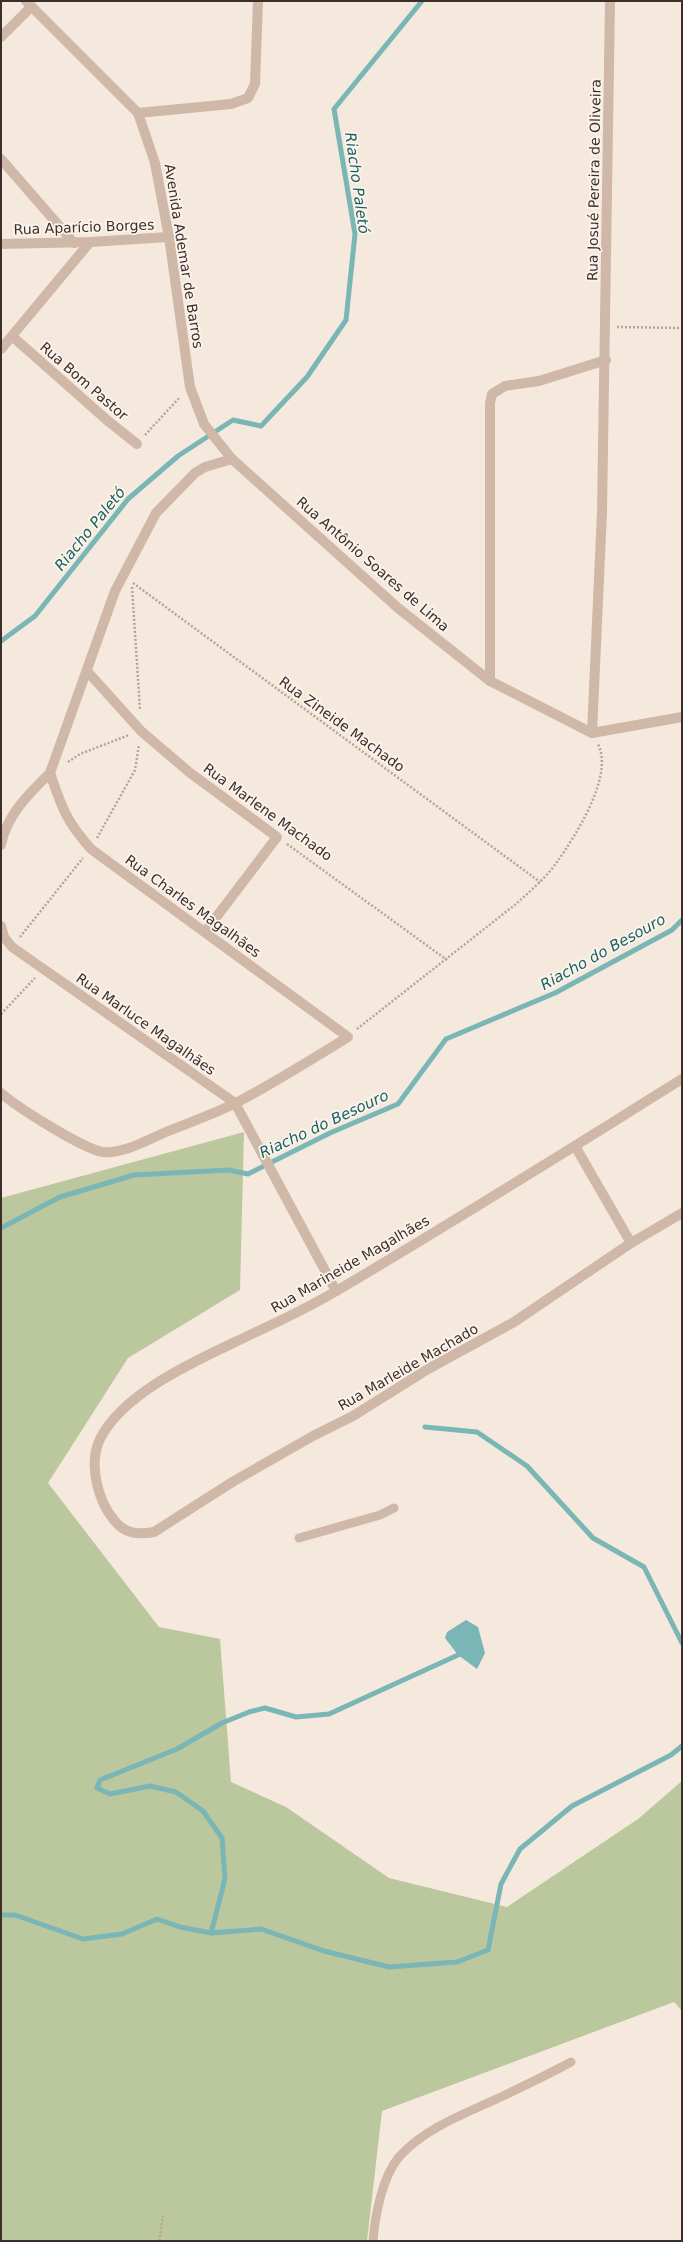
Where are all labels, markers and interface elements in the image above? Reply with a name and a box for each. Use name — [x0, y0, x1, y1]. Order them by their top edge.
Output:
street label: Rua Josué Pereira de Oliveira — [584, 79, 604, 281]
water label: Riacho Paletó — [341, 131, 373, 235]
street label: Avenida Ademar de Barros — [162, 163, 206, 349]
street label: Rua Aparício Borges — [13, 217, 155, 237]
street label: Rua Bom Pastor — [37, 339, 131, 424]
water label: Riacho Paletó — [51, 484, 129, 574]
street label: Rua Antônio Soares de Lima — [293, 493, 453, 635]
street label: Rua Zineide Machado — [276, 673, 408, 775]
street label: Rua Marlene Machado — [201, 760, 335, 864]
street label: Rua Charles Magalhães — [122, 851, 264, 961]
water label: Riacho do Besouro — [537, 910, 669, 994]
street label: Rua Marluce Magalhães — [73, 970, 219, 1078]
water label: Riacho do Besouro — [257, 1086, 391, 1162]
street label: Rua Marineide Magalhães — [268, 1212, 432, 1316]
street label: Rua Marleide Machado — [335, 1320, 481, 1414]

